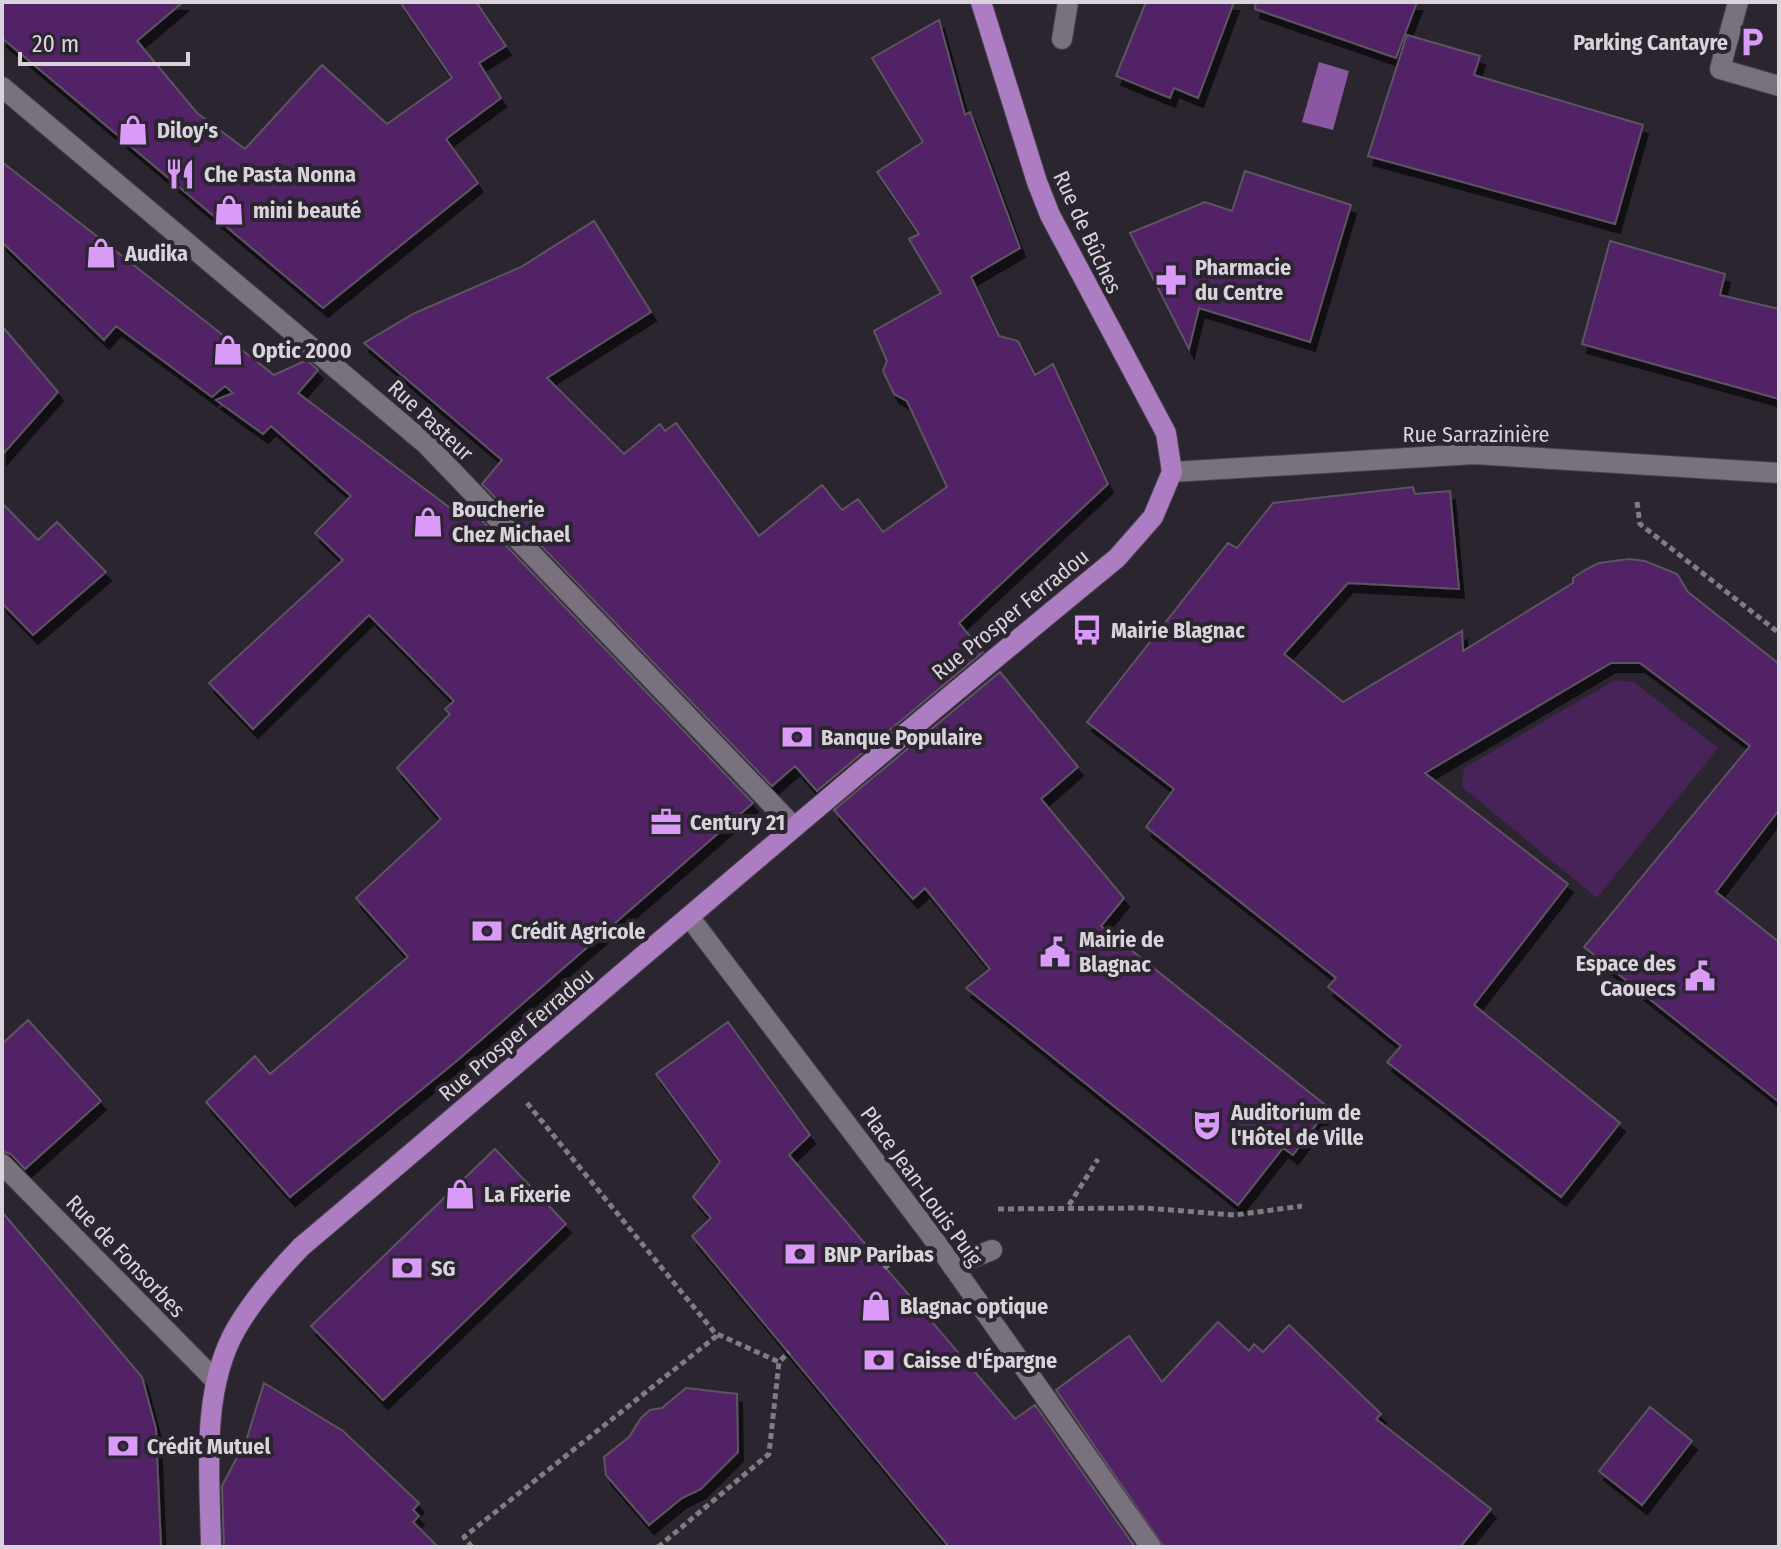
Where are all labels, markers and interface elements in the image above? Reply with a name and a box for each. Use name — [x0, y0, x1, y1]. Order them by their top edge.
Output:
scale bar — [20, 16, 188, 66]
parking icon: Parking Cantayre — [1735, 25, 1769, 59]
place label: Parking Cantayre — [1573, 29, 1728, 56]
text: 20 m — [32, 30, 79, 58]
shop icon: Diloy's — [116, 113, 150, 147]
place label: Diloy's — [157, 117, 218, 144]
restaurant icon: Che Pasta Nonna — [163, 157, 197, 191]
place label: Che Pasta Nonna — [204, 161, 356, 188]
street label: Rue de Bûches — [1047, 167, 1128, 298]
shop icon: mini beauté — [212, 193, 246, 227]
place label: mini beauté — [253, 197, 361, 224]
shop icon: Audika — [84, 236, 118, 270]
place label: Audika — [124, 240, 188, 267]
place label: Pharmacie du Centre — [1195, 254, 1291, 306]
pharmacy icon: Pharmacie du Centre — [1154, 263, 1188, 297]
shop icon: Optic 2000 — [211, 333, 245, 367]
place label: Optic 2000 — [252, 337, 352, 364]
street label: Rue Pasteur — [382, 374, 479, 467]
street label: Rue Sarrazinière — [1403, 421, 1549, 448]
place label: Boucherie Chez Michael — [452, 496, 571, 548]
shop icon: Boucherie Chez Michael — [411, 505, 445, 539]
street label: Rue Prosper Ferradou — [926, 543, 1094, 686]
bus stop icon: Mairie Blagnac — [1070, 613, 1104, 647]
place label: Mairie Blagnac — [1111, 617, 1245, 644]
bank icon: Banque Populaire — [780, 720, 814, 754]
place label: Banque Populaire — [821, 724, 982, 751]
office icon: Century 21 — [649, 805, 683, 839]
place label: Century 21 — [690, 809, 785, 836]
bank icon: Crédit Agricole — [470, 914, 504, 948]
place label: Crédit Agricole — [511, 918, 645, 945]
place label: Mairie de Blagnac — [1079, 926, 1164, 978]
public building icon: Mairie de Blagnac — [1038, 935, 1072, 969]
place label: Espace des Caouecs — [1576, 950, 1676, 1002]
public building icon: Espace des Caouecs — [1683, 959, 1717, 993]
street label: Rue Prosper Ferradou — [433, 962, 599, 1107]
place label: Auditorium de l'Hôtel de Ville — [1230, 1099, 1364, 1151]
street label: Place Jean-Louis Puig — [855, 1101, 989, 1272]
theatre icon: Auditorium de l'Hôtel de Ville — [1190, 1108, 1224, 1142]
shop icon: La Fixerie — [443, 1177, 477, 1211]
place label: La Fixerie — [484, 1181, 571, 1208]
street label: Rue de Fonsorbes — [60, 1189, 191, 1323]
bank icon: BNP Paribas — [783, 1237, 817, 1271]
place label: BNP Paribas — [824, 1241, 934, 1268]
bank icon: SG — [390, 1251, 424, 1285]
place label: SG — [431, 1255, 455, 1282]
shop icon: Blagnac optique — [859, 1289, 893, 1323]
place label: Blagnac optique — [900, 1293, 1048, 1320]
bank icon: Caisse d'Épargne — [862, 1343, 896, 1377]
place label: Caisse d'Épargne — [903, 1347, 1057, 1374]
bank icon: Crédit Mutuel — [106, 1429, 140, 1463]
place label: Crédit Mutuel — [147, 1433, 271, 1460]

